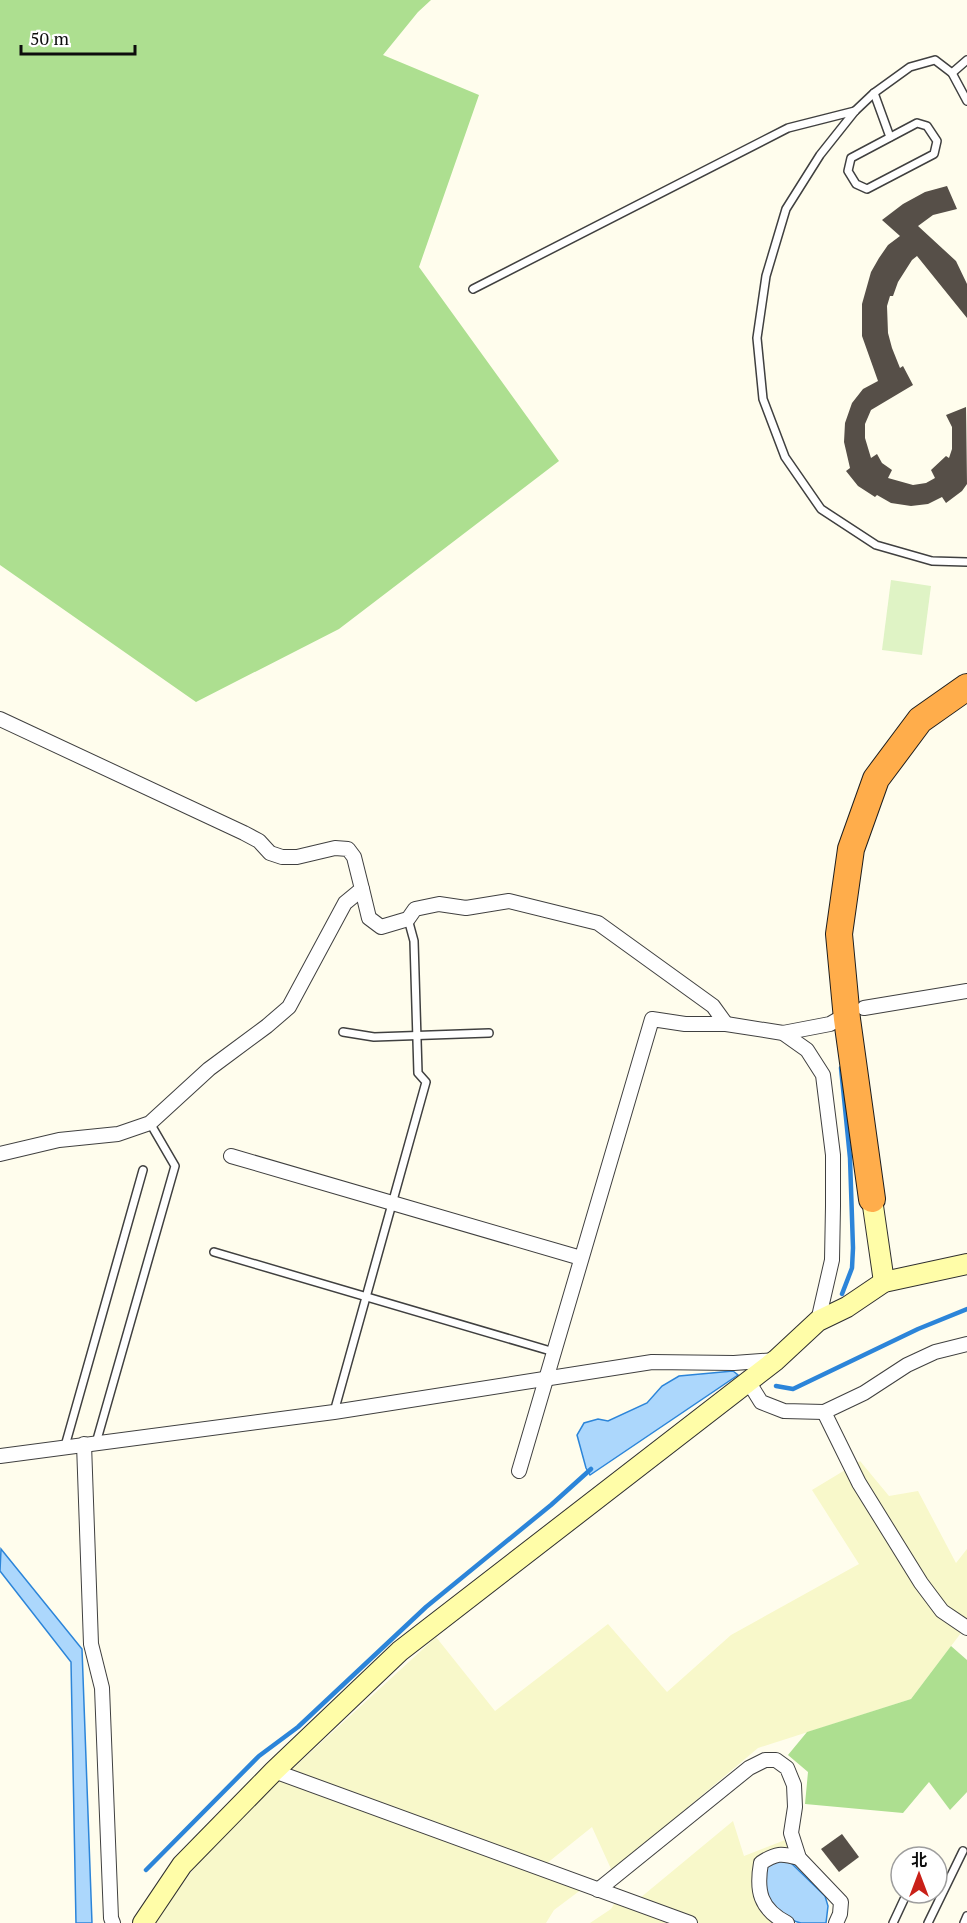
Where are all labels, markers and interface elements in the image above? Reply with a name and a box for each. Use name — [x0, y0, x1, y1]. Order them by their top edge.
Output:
scale bar — [21, 18, 135, 56]
text: 50 m — [30, 26, 70, 50]
north arrow — [889, 1845, 949, 1905]
text: 北 — [911, 1849, 927, 1871]

